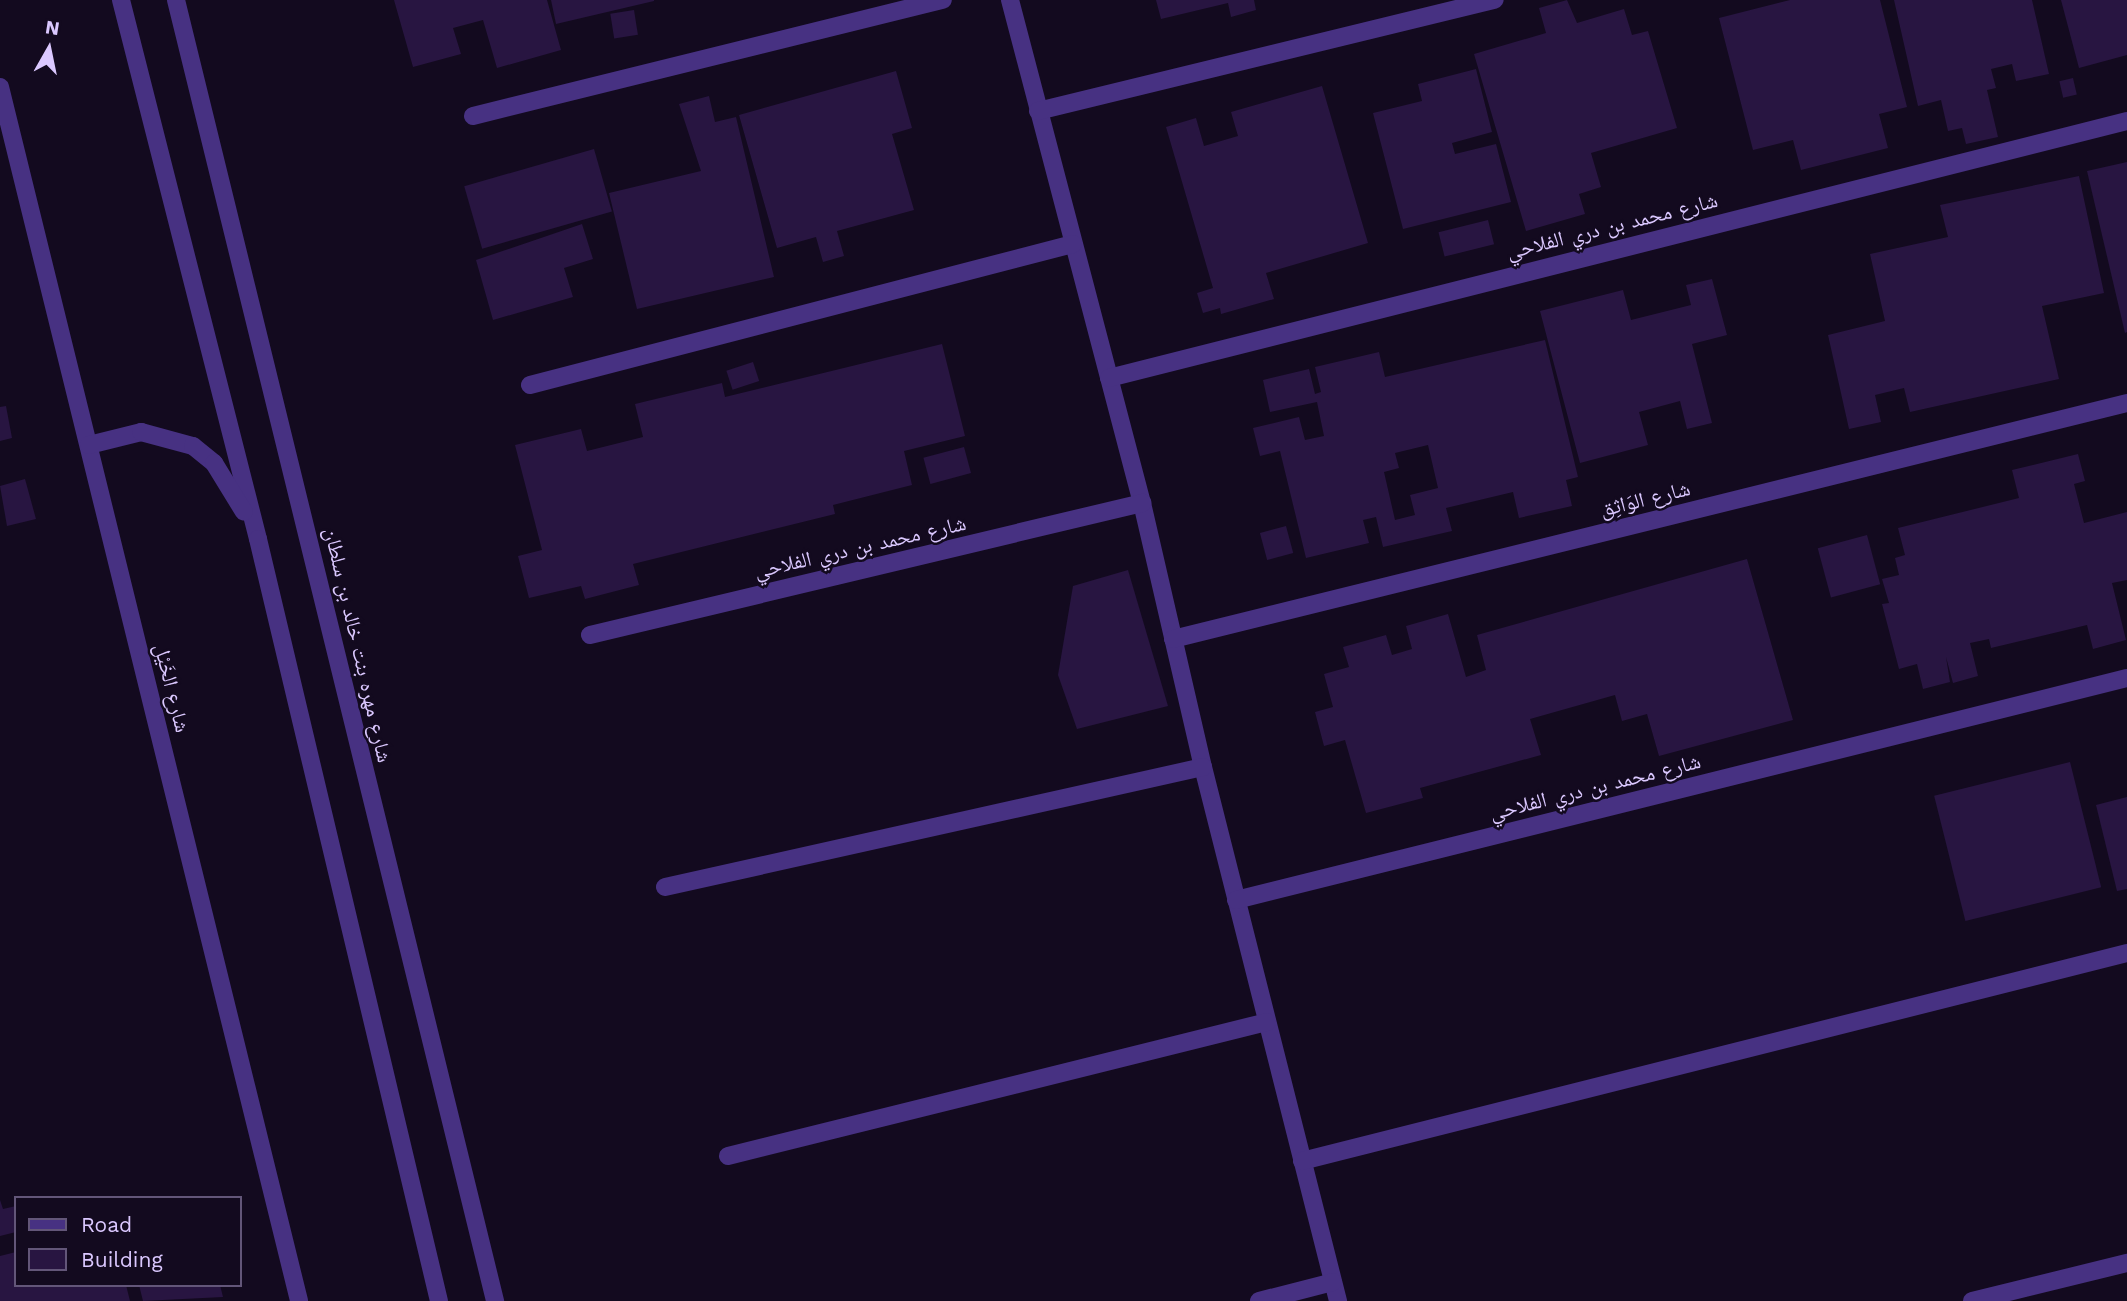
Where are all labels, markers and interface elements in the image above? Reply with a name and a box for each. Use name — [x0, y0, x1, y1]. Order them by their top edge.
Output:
north arrow — [14, 14, 84, 84]
text: N — [44, 15, 61, 40]
street label: شارع محمد بن دري الفلاحي — [1504, 188, 1720, 264]
street label: شارع الوَاثِق — [1597, 476, 1693, 522]
street label: شارع محمد بن دري الفلاحي — [752, 510, 968, 584]
street label: شارع مهره بنت خالد بن سلطان — [319, 525, 397, 765]
street label: شارع الخَيْل — [149, 641, 195, 735]
street label: شارع محمد بن دري الفلاحي — [1487, 749, 1703, 825]
legend — [14, 1196, 242, 1287]
text: Road — [81, 1212, 132, 1237]
text: Building — [81, 1247, 163, 1272]

